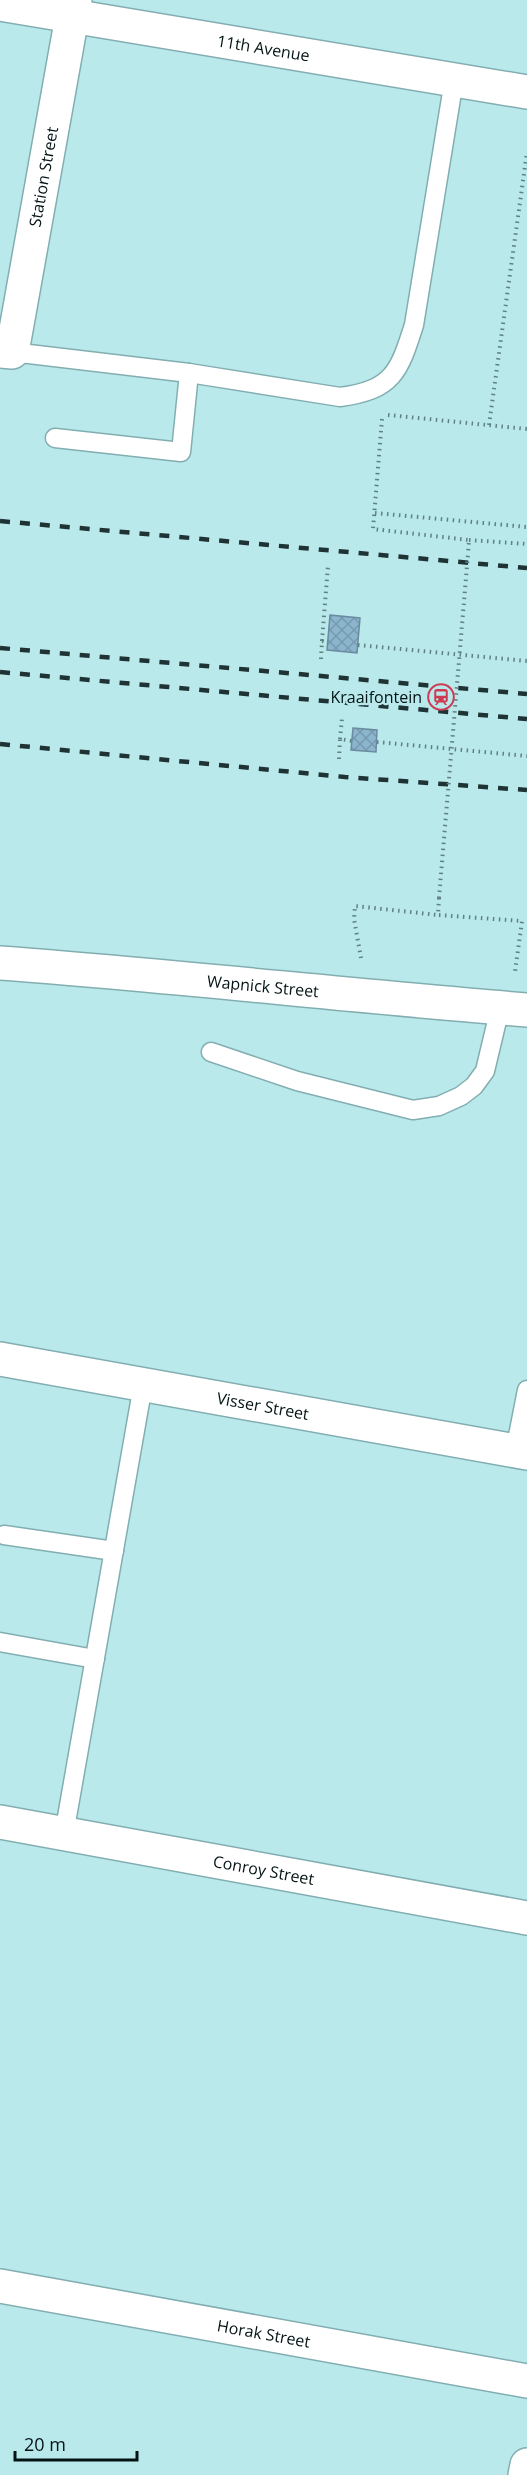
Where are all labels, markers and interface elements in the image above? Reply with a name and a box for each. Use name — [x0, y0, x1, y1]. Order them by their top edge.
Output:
street label: 11th Avenue — [215, 29, 311, 67]
street label: Station Street — [24, 125, 63, 229]
station icon: Kraaifontein — [426, 682, 456, 712]
place label: Kraaifontein — [330, 686, 422, 708]
street label: Wapnick Street — [206, 970, 320, 1002]
street label: Visser Street — [215, 1387, 311, 1425]
street label: Conroy Street — [211, 1850, 316, 1890]
street label: Horak Street — [215, 2314, 312, 2353]
scale bar — [15, 2424, 136, 2462]
text: 20 m — [24, 2432, 66, 2456]

